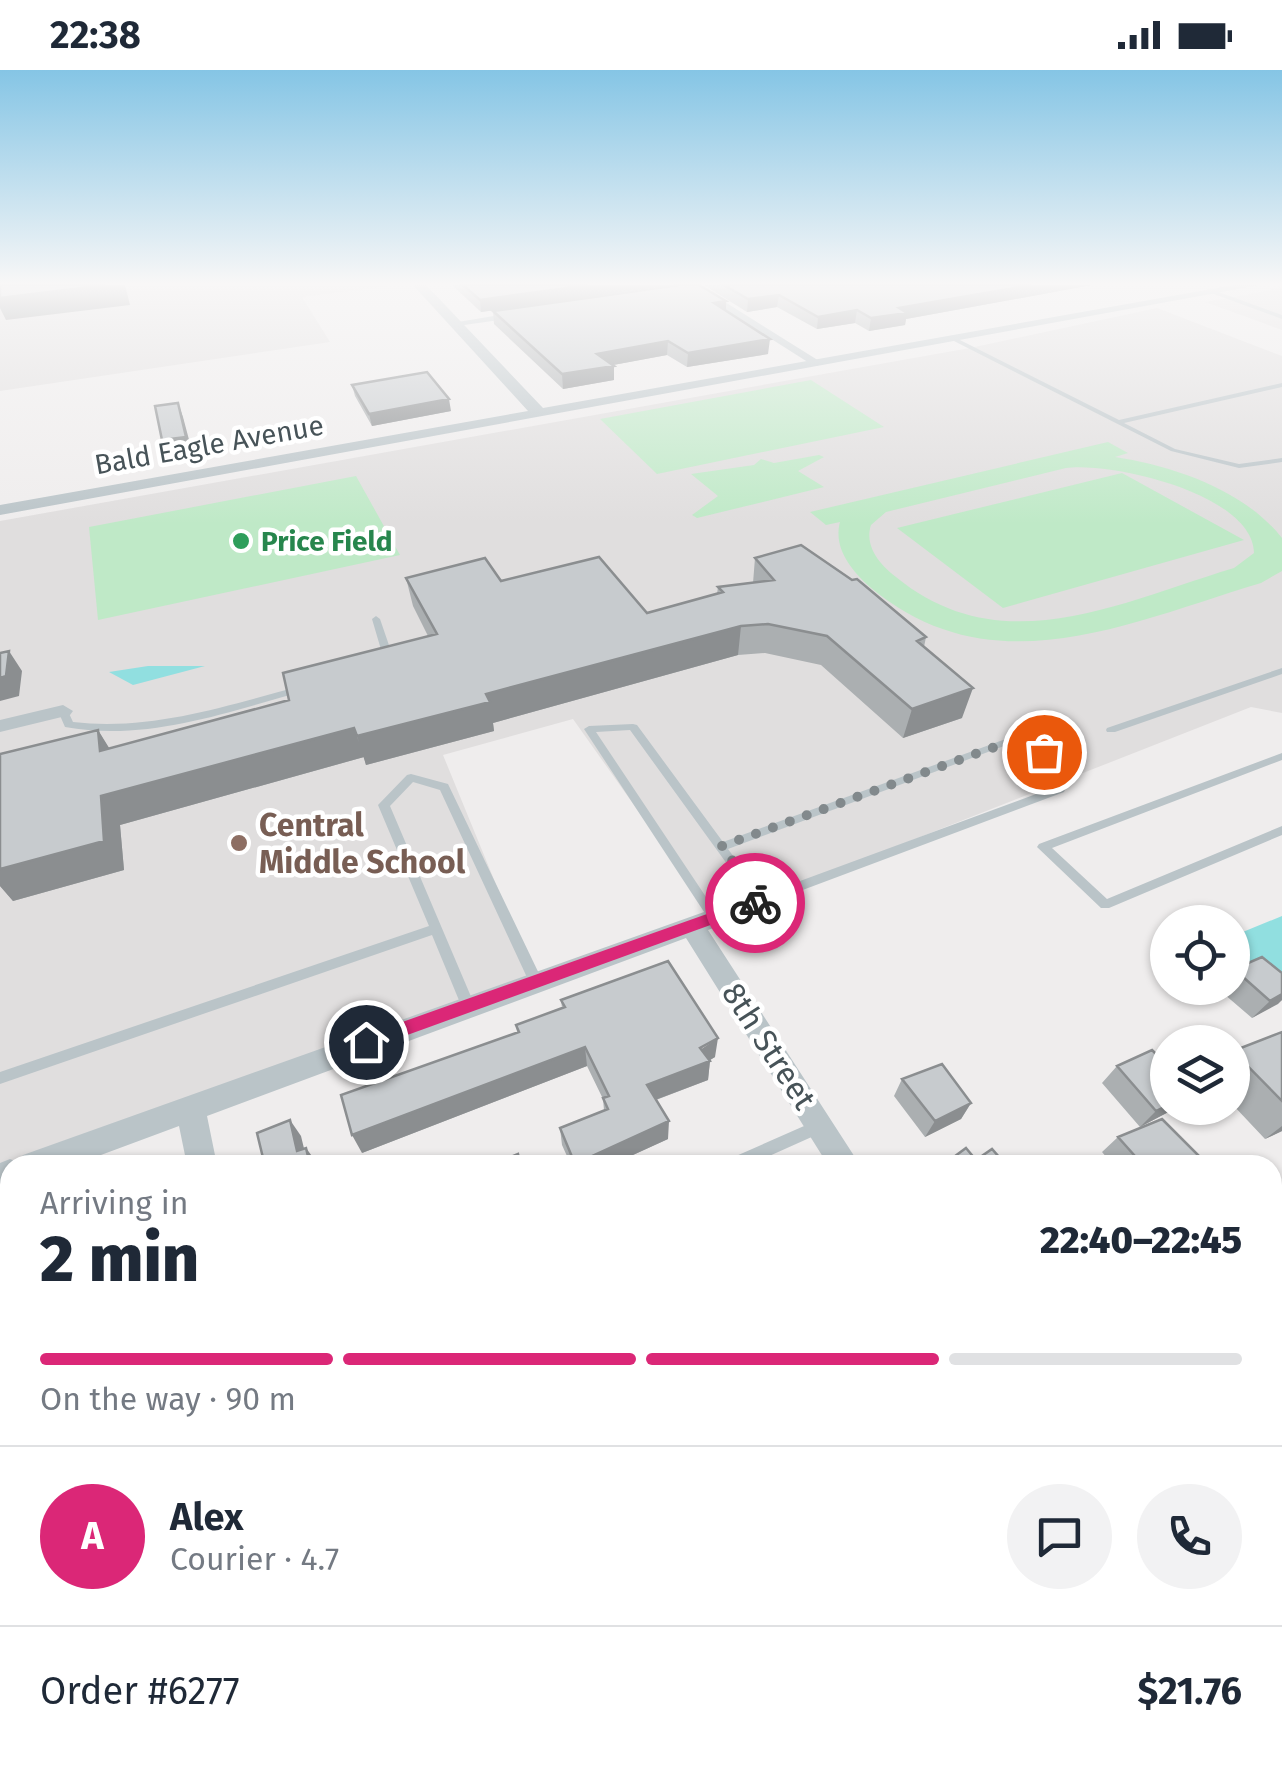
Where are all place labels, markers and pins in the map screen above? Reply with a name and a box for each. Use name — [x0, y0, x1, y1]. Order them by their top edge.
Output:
place label: Price Field — [261, 525, 392, 558]
marker: Price Field — [230, 530, 252, 552]
pin — [1002, 710, 1087, 795]
place label: Central Middle School — [259, 806, 466, 881]
marker: Central Middle School — [228, 832, 250, 854]
pin — [324, 1000, 409, 1085]

